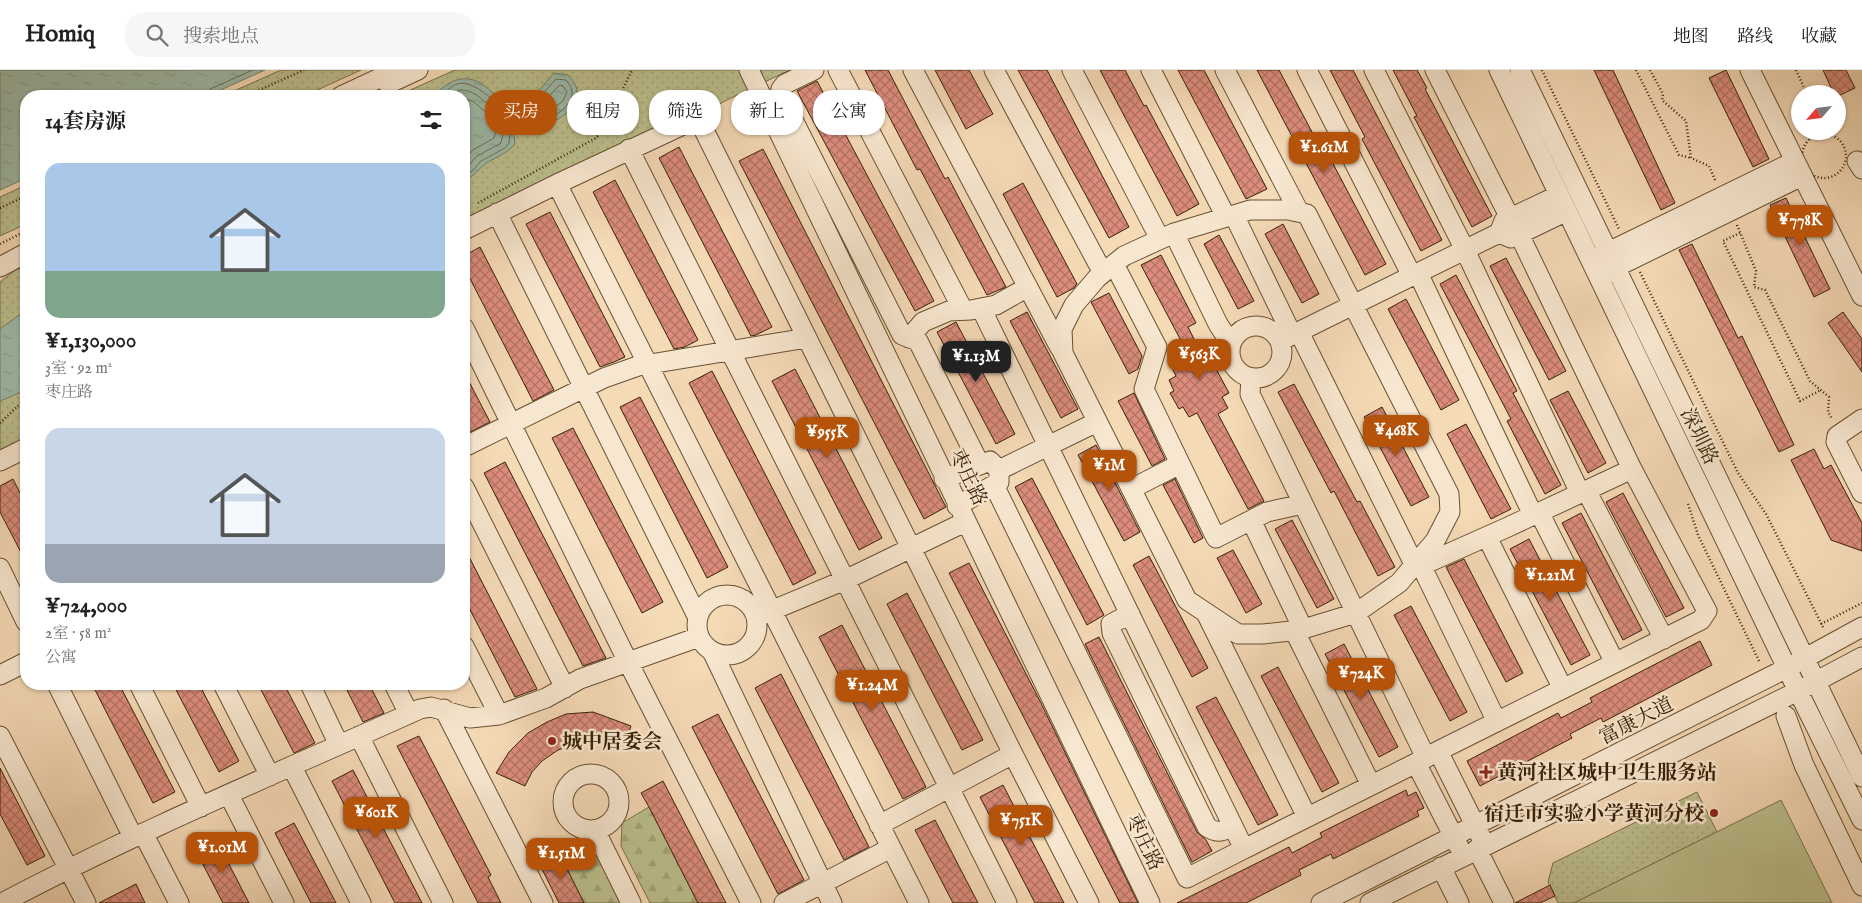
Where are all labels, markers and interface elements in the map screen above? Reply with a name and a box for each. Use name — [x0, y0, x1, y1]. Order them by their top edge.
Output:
search box — [125, 12, 475, 57]
text: Homiq — [25, 19, 95, 50]
icon: search — [143, 21, 171, 49]
text: 搜索地点 — [183, 25, 259, 49]
text: 地图 — [1673, 26, 1709, 49]
text: 路线 — [1737, 26, 1773, 49]
text: 收藏 — [1801, 26, 1837, 49]
north arrow — [1791, 85, 1846, 140]
map controls — [1791, 85, 1846, 140]
chip: 买房 — [485, 90, 557, 135]
chip: 租房 — [567, 90, 639, 135]
chip: 筛选 — [649, 90, 721, 135]
chip: 新上 — [731, 90, 803, 135]
chip: 公寓 — [813, 90, 885, 135]
icon: filters — [417, 106, 445, 134]
text: 14套房源 — [45, 109, 126, 136]
pin: ¥1.61M — [1283, 132, 1365, 174]
text: ¥1.61M — [1300, 138, 1348, 158]
icon: home — [200, 195, 290, 285]
pin: ¥778K — [1765, 204, 1835, 247]
text: ¥778K — [1778, 211, 1822, 231]
text: ¥1,130,000 — [45, 328, 136, 355]
pin: ¥563K — [1164, 338, 1234, 381]
pin: ¥1.13M — [935, 340, 1017, 383]
text: ¥563K — [1178, 345, 1220, 365]
text: ¥1.13M — [952, 347, 1000, 367]
text: 3室 · 92 m² — [45, 359, 112, 379]
text: 枣庄路 — [45, 383, 93, 403]
street label: 深圳路 — [1674, 404, 1723, 469]
pin: ¥468K — [1361, 414, 1431, 457]
pin: ¥955K — [792, 416, 862, 459]
text: ¥468K — [1374, 421, 1418, 441]
text: ¥955K — [806, 423, 848, 443]
street label: 枣庄路 — [943, 445, 992, 510]
pin: ¥1M — [1085, 450, 1133, 492]
text: ¥1M — [1093, 456, 1125, 476]
icon: home — [200, 460, 290, 550]
pin: ¥1.21M — [1509, 560, 1591, 602]
text: ¥1.21M — [1525, 566, 1575, 586]
text: ¥724,000 — [45, 593, 127, 620]
text: 2室 · 58 m² — [45, 624, 111, 644]
text: 公寓 — [45, 648, 77, 668]
pin: ¥724K — [1326, 658, 1396, 700]
text: ¥724K — [1338, 664, 1384, 684]
pin: ¥1.24M — [831, 670, 913, 712]
text: ¥1.24M — [846, 676, 898, 696]
street label: 富康大道 — [1595, 692, 1678, 751]
place label: 城中居委会 — [562, 730, 662, 755]
marker: 城中居委会 — [546, 735, 558, 747]
place label: 黄河社区城中卫生服务站 — [1497, 761, 1717, 786]
marker: 黄河社区城中卫生服务站 — [1479, 765, 1493, 779]
pin: ¥601K — [341, 796, 411, 839]
place label: 宿迁市实验小学黄河分校 — [1484, 802, 1704, 827]
text: ¥601K — [354, 803, 398, 823]
pin: ¥751K — [986, 804, 1056, 847]
marker: 宿迁市实验小学黄河分校 — [1708, 807, 1720, 819]
street label: 枣庄路 — [1119, 810, 1168, 875]
text: ¥751K — [1000, 811, 1042, 831]
pin: ¥1.01M — [181, 832, 263, 874]
text: ¥1.01M — [197, 838, 247, 858]
pin: ¥1.51M — [520, 838, 602, 880]
text: ¥1.51M — [537, 844, 585, 864]

